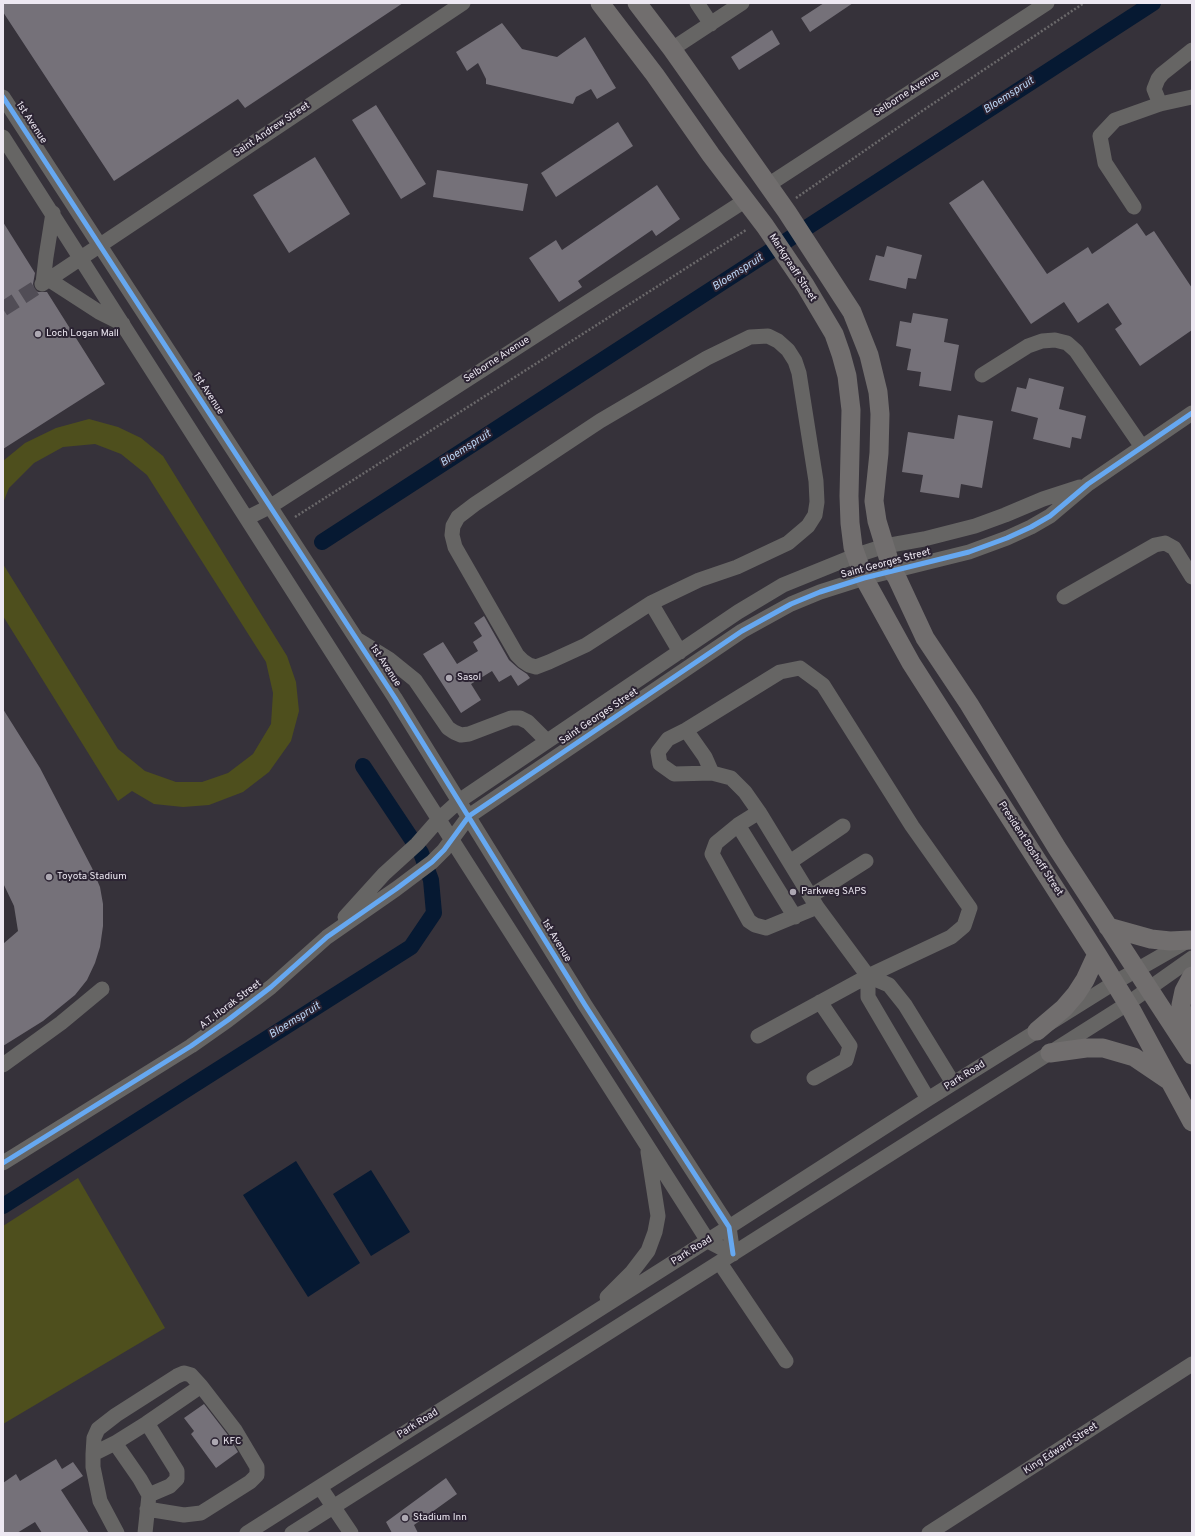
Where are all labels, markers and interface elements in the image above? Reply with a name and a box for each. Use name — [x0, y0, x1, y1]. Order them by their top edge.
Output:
street label: Selborne Avenue — [872, 68, 942, 120]
water label: Bloemspruit — [981, 75, 1037, 117]
street label: 1st Avenue — [13, 100, 49, 146]
street label: Saint Andrew Street — [232, 100, 312, 160]
street label: Markgraaff Street — [766, 232, 818, 304]
water label: Bloemspruit — [710, 252, 766, 294]
place label: Loch Logan Mall — [46, 328, 119, 340]
marker: Loch Logan Mall — [33, 329, 43, 339]
street label: Selborne Avenue — [462, 334, 532, 386]
street label: 1st Avenue — [190, 371, 226, 417]
water label: Bloemspruit — [438, 428, 494, 470]
street label: Saint Georges Street — [840, 546, 932, 582]
street label: 1st Avenue — [367, 643, 403, 689]
place label: Sasol — [457, 672, 481, 684]
marker: Sasol — [444, 673, 454, 683]
street label: Saint Georges Street — [557, 686, 641, 748]
street label: President Boshoff Street — [995, 800, 1065, 898]
place label: Toyota Stadium — [57, 871, 127, 883]
marker: Toyota Stadium — [44, 872, 54, 882]
place label: Parkweg SAPS — [801, 886, 866, 898]
marker: Parkweg SAPS — [788, 887, 798, 897]
street label: 1st Avenue — [539, 917, 573, 965]
street label: A.T. Horak Street — [198, 978, 264, 1032]
water label: Bloemspruit — [267, 1000, 323, 1042]
street label: Park Road — [942, 1059, 988, 1093]
street label: Park Road — [669, 1234, 715, 1268]
street label: Park Road — [395, 1407, 441, 1441]
street label: King Edward Street — [1022, 1421, 1100, 1477]
place label: KFC — [223, 1436, 241, 1448]
marker: KFC — [210, 1437, 220, 1447]
place label: Stadium Inn — [413, 1512, 467, 1524]
marker: Stadium Inn — [400, 1513, 410, 1523]

